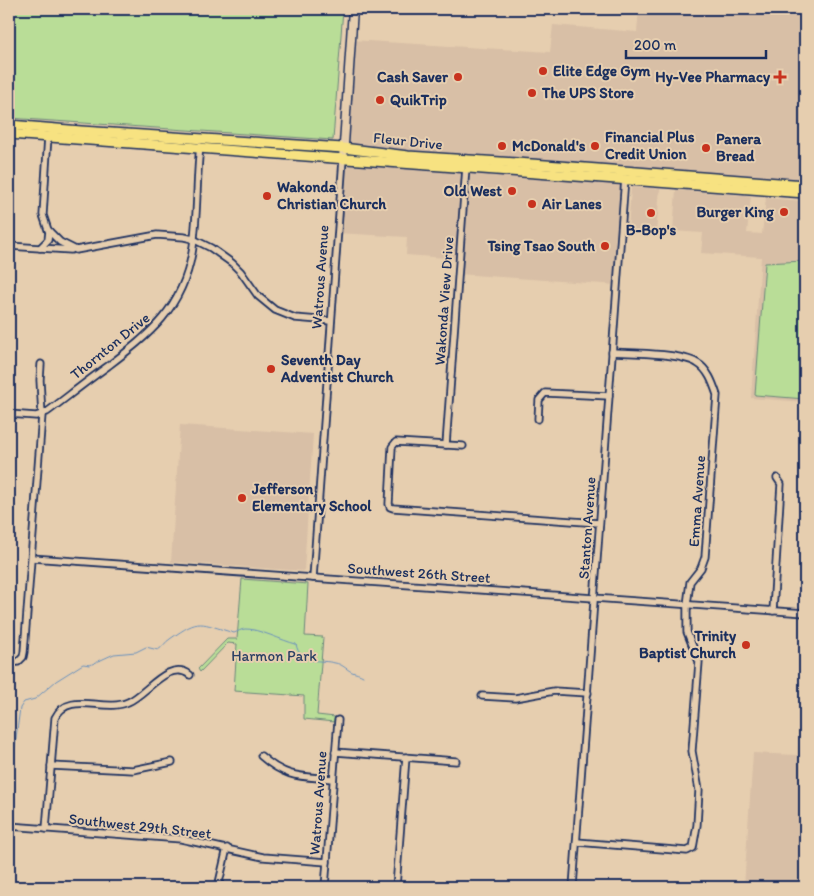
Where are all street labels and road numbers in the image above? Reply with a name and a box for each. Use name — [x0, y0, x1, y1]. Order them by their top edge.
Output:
street label: Fleur Drive — [372, 128, 444, 154]
street label: Watrous Avenue — [307, 224, 333, 330]
street label: Wakonda View Drive — [431, 236, 457, 366]
street label: Thornton Drive — [67, 309, 153, 383]
street label: Emma Avenue — [685, 455, 709, 547]
street label: Stanton Avenue — [574, 476, 600, 580]
street label: Southwest 26th Street — [347, 559, 492, 587]
street label: Watrous Avenue — [305, 750, 331, 856]
street label: Southwest 29th Street — [68, 810, 213, 842]

